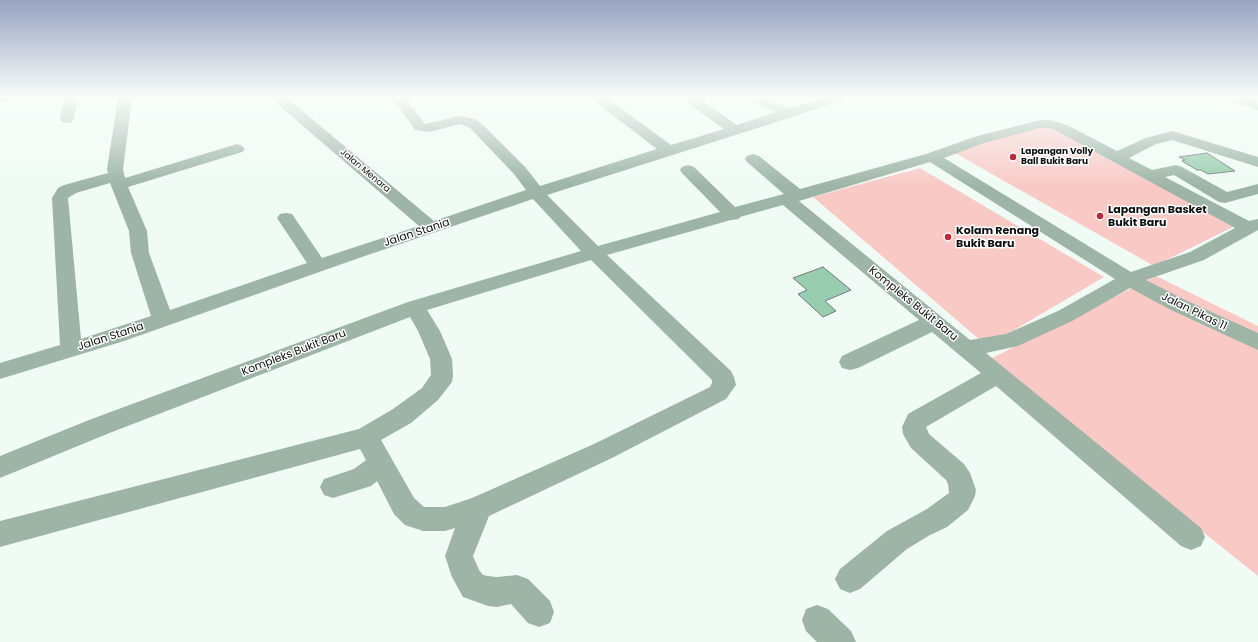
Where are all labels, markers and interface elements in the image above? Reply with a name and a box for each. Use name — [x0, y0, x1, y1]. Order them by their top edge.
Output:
street label: Jalan Menara — [338, 147, 392, 195]
place label: Lapangan Volly Ball Bukit Baru — [1021, 147, 1093, 168]
marker: Lapangan Volly Ball Bukit Baru — [1008, 152, 1018, 162]
place label: Lapangan Basket Bukit Baru — [1108, 203, 1207, 229]
marker: Lapangan Basket Bukit Baru — [1095, 211, 1105, 221]
street label: Jalan Stania — [382, 216, 452, 250]
place label: Kolam Renang Bukit Baru — [956, 224, 1039, 250]
marker: Kolam Renang Bukit Baru — [943, 232, 953, 242]
street label: Kompleks Bukit Baru — [866, 264, 960, 344]
street label: Jalan Pikas 11 — [1159, 290, 1229, 334]
street label: Jalan Stania — [76, 320, 146, 354]
street label: Kompleks Bukit Baru — [240, 327, 348, 379]

